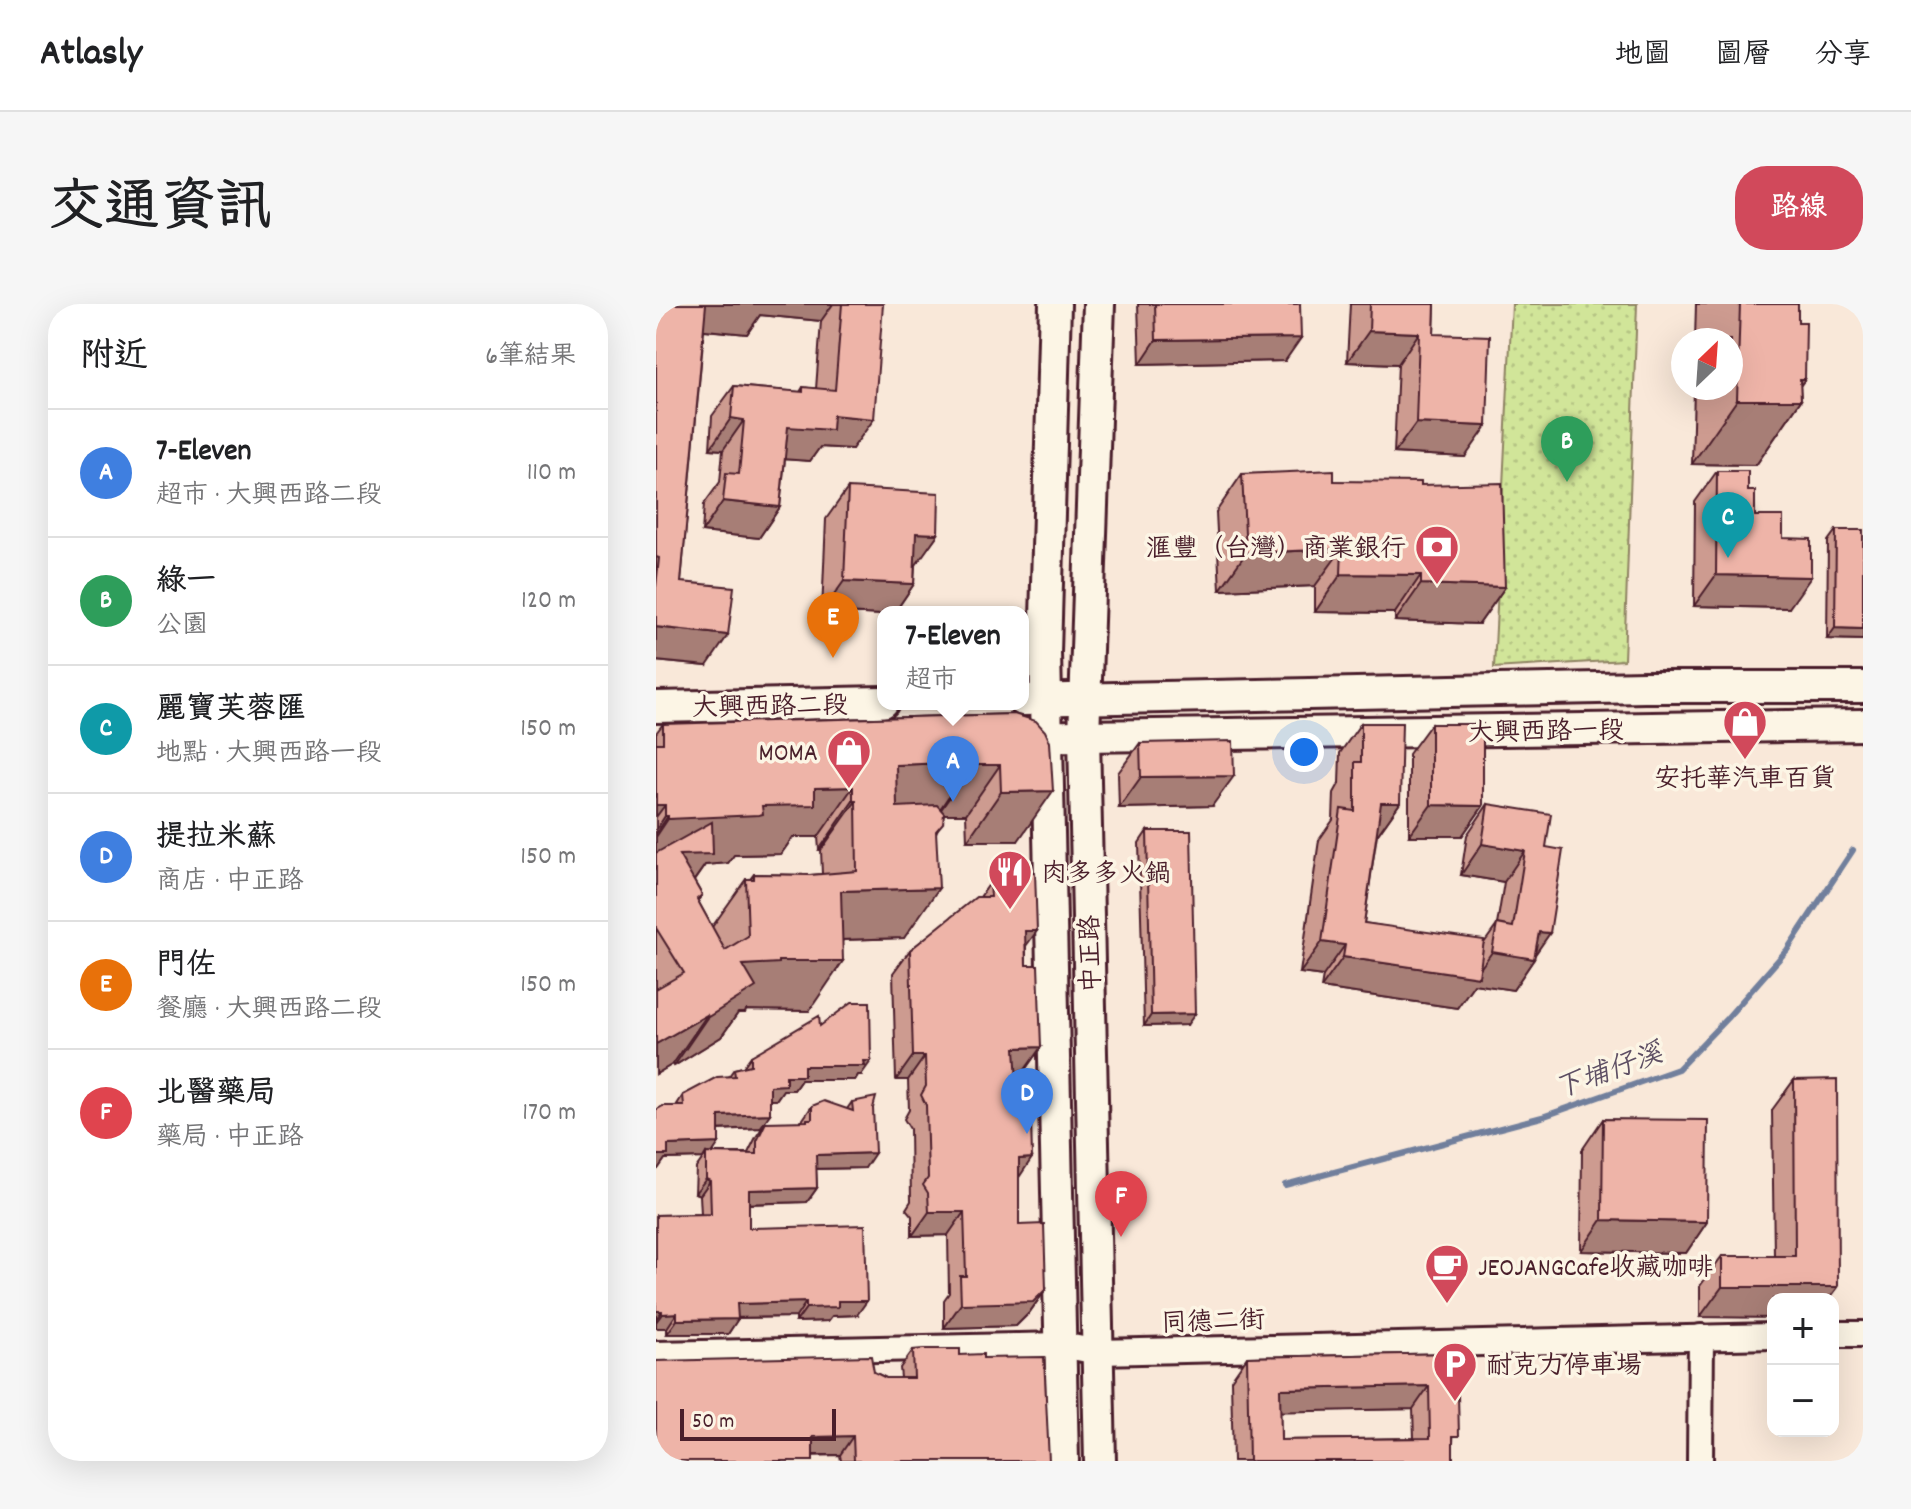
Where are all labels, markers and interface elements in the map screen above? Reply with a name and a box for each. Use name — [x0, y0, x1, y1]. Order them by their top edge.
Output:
text: Atlasly — [40, 28, 142, 83]
text: 地圖 — [1615, 37, 1671, 77]
text: 圖層 — [1715, 37, 1771, 77]
text: 分享 — [1815, 37, 1871, 77]
button: 路線 — [1735, 166, 1863, 250]
text: 交通資訊 — [48, 172, 272, 252]
north arrow — [1671, 328, 1743, 400]
text: 附近 — [80, 334, 148, 383]
text: 6筆結果 — [485, 339, 576, 376]
pin: B — [1541, 416, 1593, 482]
text: 7-Eleven — [156, 432, 251, 475]
text: A — [99, 455, 113, 492]
text: 110 m — [527, 455, 576, 492]
text: 超市 · 大興西路二段 — [156, 478, 382, 515]
pin: C — [1702, 492, 1754, 558]
bank icon: 滙豐（台灣）商業銀行 — [1413, 523, 1461, 586]
place label: 滙豐（台灣）商業銀行 — [1146, 532, 1406, 569]
text: 綠一 — [156, 562, 216, 605]
text: B — [100, 583, 112, 620]
text: 120 m — [521, 583, 576, 620]
pin: E — [807, 592, 859, 658]
popup — [877, 606, 1029, 710]
text: 公園 — [156, 608, 208, 645]
text: 7-Eleven — [905, 617, 1001, 660]
text: 超市 — [905, 663, 957, 700]
street label: 大興西路二段 — [692, 689, 848, 728]
text: 麗寶芙蓉匯 — [156, 690, 306, 733]
shop icon: 安托華汽車百貨 — [1721, 698, 1769, 761]
text: C — [100, 711, 112, 748]
text: 150 m — [520, 711, 576, 748]
street label: 大興西路一段 — [1468, 714, 1624, 753]
shop icon: MOMA — [825, 727, 873, 790]
your location — [1284, 732, 1324, 772]
text: 地點 · 大興西路一段 — [156, 736, 382, 773]
place label: MOMA — [758, 736, 818, 773]
pin: A — [927, 736, 979, 802]
place label: 安托華汽車百貨 — [1654, 762, 1836, 799]
text: 提拉米蘇 — [156, 818, 276, 861]
text: D — [99, 839, 113, 876]
text: 150 m — [520, 839, 576, 876]
restaurant icon: 肉多多火鍋 — [986, 848, 1034, 911]
place label: 肉多多火鍋 — [1041, 857, 1171, 894]
text: 商店 · 中正路 — [156, 864, 304, 901]
street label: 中正路 — [1073, 915, 1112, 993]
text: 門佐 — [156, 946, 216, 989]
text: E — [100, 967, 112, 1004]
text: 150 m — [520, 967, 576, 1004]
text: 餐廳 · 大興西路二段 — [156, 992, 382, 1029]
water label: 下埔仔溪 — [1550, 1035, 1671, 1112]
pin: D — [1001, 1068, 1053, 1134]
text: 北醫藥局 — [156, 1074, 276, 1117]
text: F — [100, 1095, 112, 1132]
text: 170 m — [522, 1095, 576, 1132]
text: 藥局 · 中正路 — [156, 1120, 304, 1157]
pin: F — [1095, 1171, 1147, 1237]
cafe icon: JEOJANGCafe收藏咖啡 — [1423, 1242, 1471, 1305]
place label: JEOJANGCafe收藏咖啡 — [1478, 1251, 1713, 1288]
map controls — [1767, 1293, 1839, 1437]
button: + — [1767, 1293, 1839, 1365]
street label: 同德二街 — [1161, 1303, 1266, 1344]
parking icon: 耐克力停車場 — [1431, 1340, 1479, 1403]
place label: 耐克力停車場 — [1486, 1349, 1642, 1386]
button: − — [1767, 1365, 1839, 1437]
scale bar — [680, 1405, 836, 1441]
text: 50 m — [692, 1407, 734, 1438]

